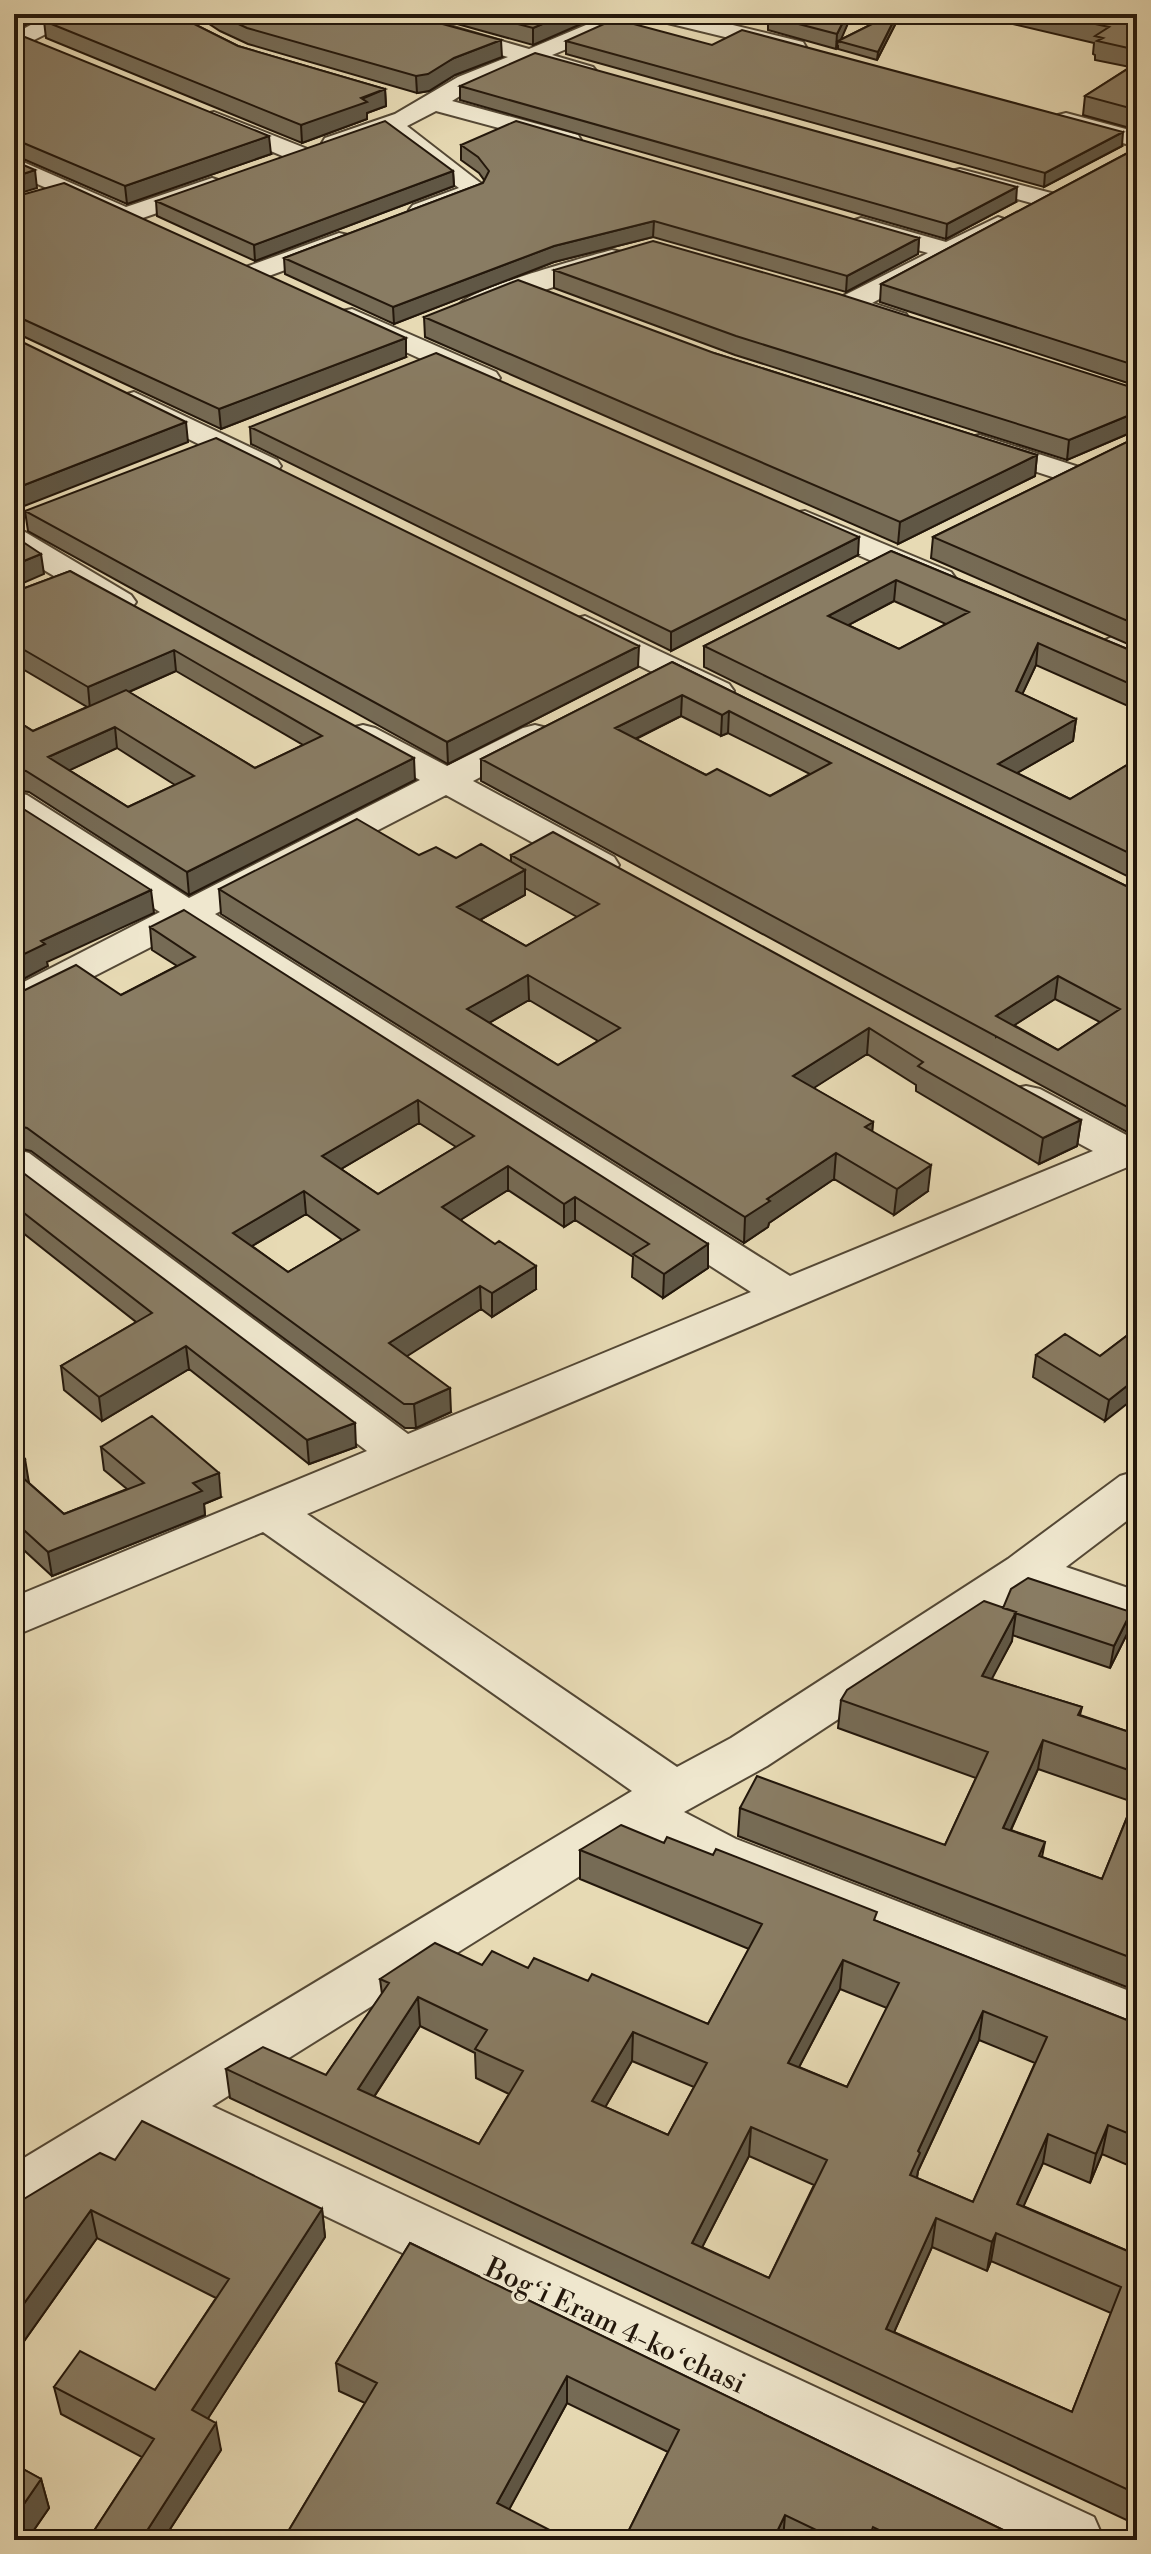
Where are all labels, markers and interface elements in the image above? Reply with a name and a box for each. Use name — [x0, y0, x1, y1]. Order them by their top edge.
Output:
street label: Bogʻi Eram 4-koʻchasi — [479, 2250, 751, 2402]

